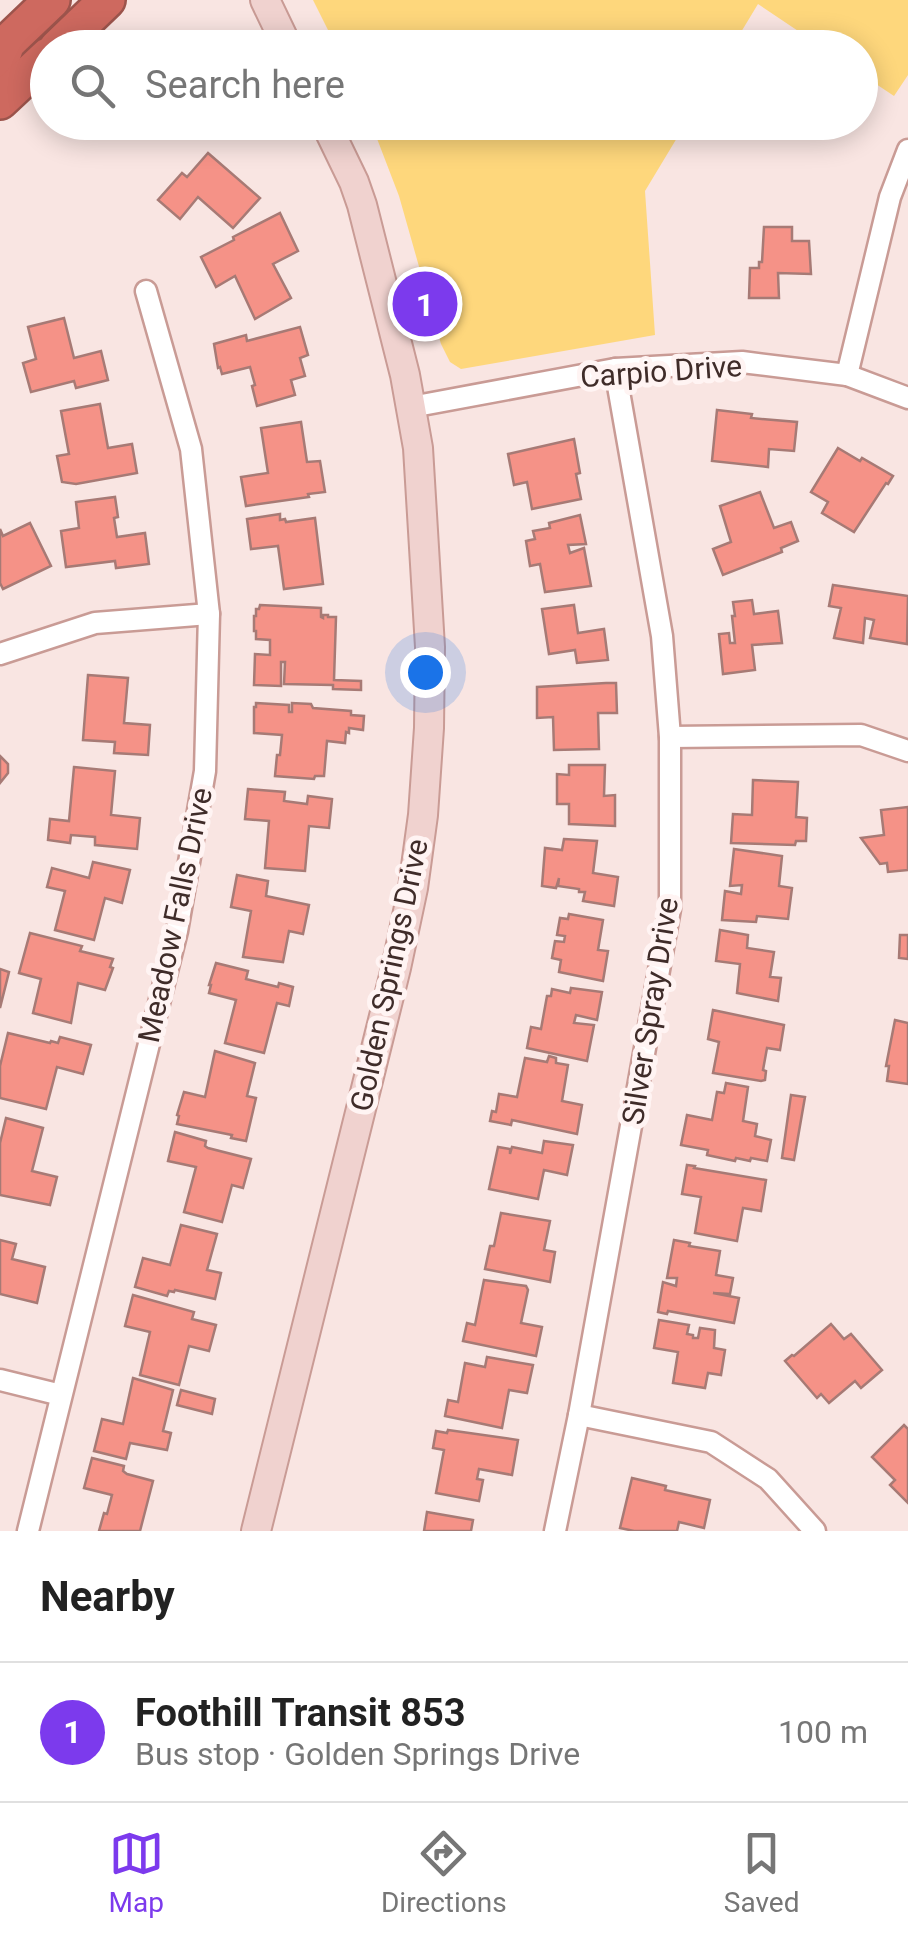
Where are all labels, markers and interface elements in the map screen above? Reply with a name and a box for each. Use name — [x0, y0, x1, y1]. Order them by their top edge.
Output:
search box — [30, 30, 878, 140]
icon: search — [65, 58, 120, 113]
text: Search here — [145, 63, 345, 107]
pin: 1 — [392, 266, 458, 342]
street label: Carpio Drive — [579, 348, 743, 394]
your location — [400, 647, 451, 698]
street label: Meadow Falls Drive — [131, 784, 219, 1046]
street label: Golden Springs Drive — [343, 836, 435, 1114]
street label: Silver Spray Drive — [615, 895, 685, 1127]
text: Nearby — [40, 1572, 175, 1621]
text: Foothill Transit 853 — [135, 1691, 466, 1735]
text: 1 — [63, 1713, 82, 1751]
text: 100 m — [778, 1713, 868, 1751]
text: Bus stop · Golden Springs Drive — [135, 1735, 580, 1773]
tab: Map — [109, 1826, 164, 1919]
tab: Directions — [381, 1826, 507, 1919]
tab: Saved — [724, 1826, 799, 1919]

